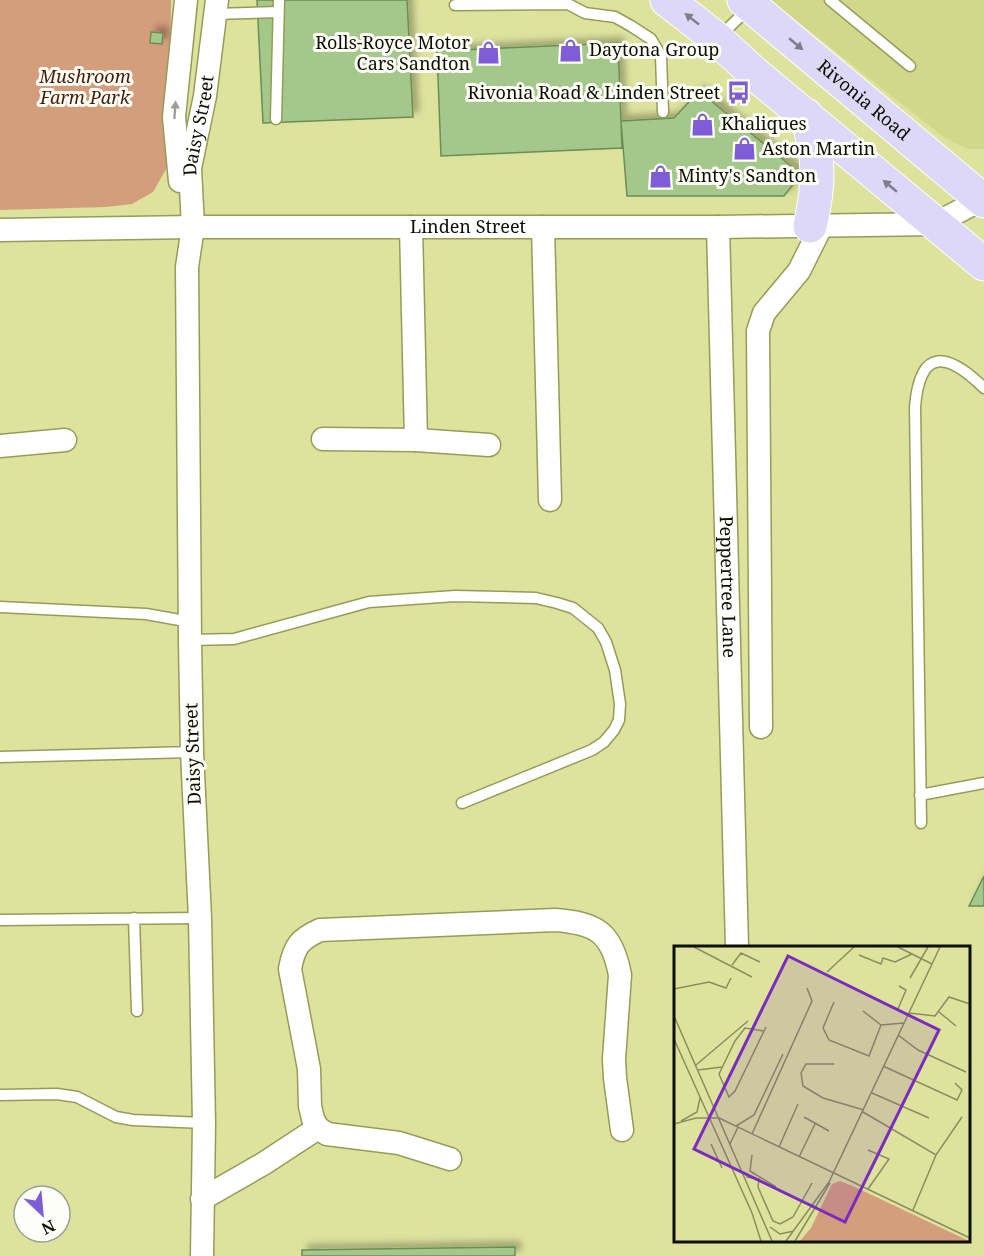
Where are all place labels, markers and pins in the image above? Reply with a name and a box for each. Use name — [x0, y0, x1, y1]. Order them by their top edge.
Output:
place label: Rolls-Royce Motor Cars Sandton — [315, 30, 471, 75]
shop icon: Daytona Group — [558, 37, 584, 63]
place label: Daytona Group — [589, 37, 719, 61]
shop icon: Rolls-Royce Motor Cars Sandton — [475, 40, 501, 66]
place label: Rivonia Road & Linden Street — [468, 80, 720, 104]
bus stop icon: Rivonia Road & Linden Street — [725, 80, 751, 106]
shop icon: Khaliques — [690, 111, 716, 137]
place label: Khaliques — [721, 111, 807, 135]
shop icon: Aston Martin — [731, 136, 757, 162]
place label: Aston Martin — [762, 136, 875, 160]
shop icon: Minty's Sandton — [647, 163, 673, 189]
place label: Minty's Sandton — [678, 163, 817, 187]

